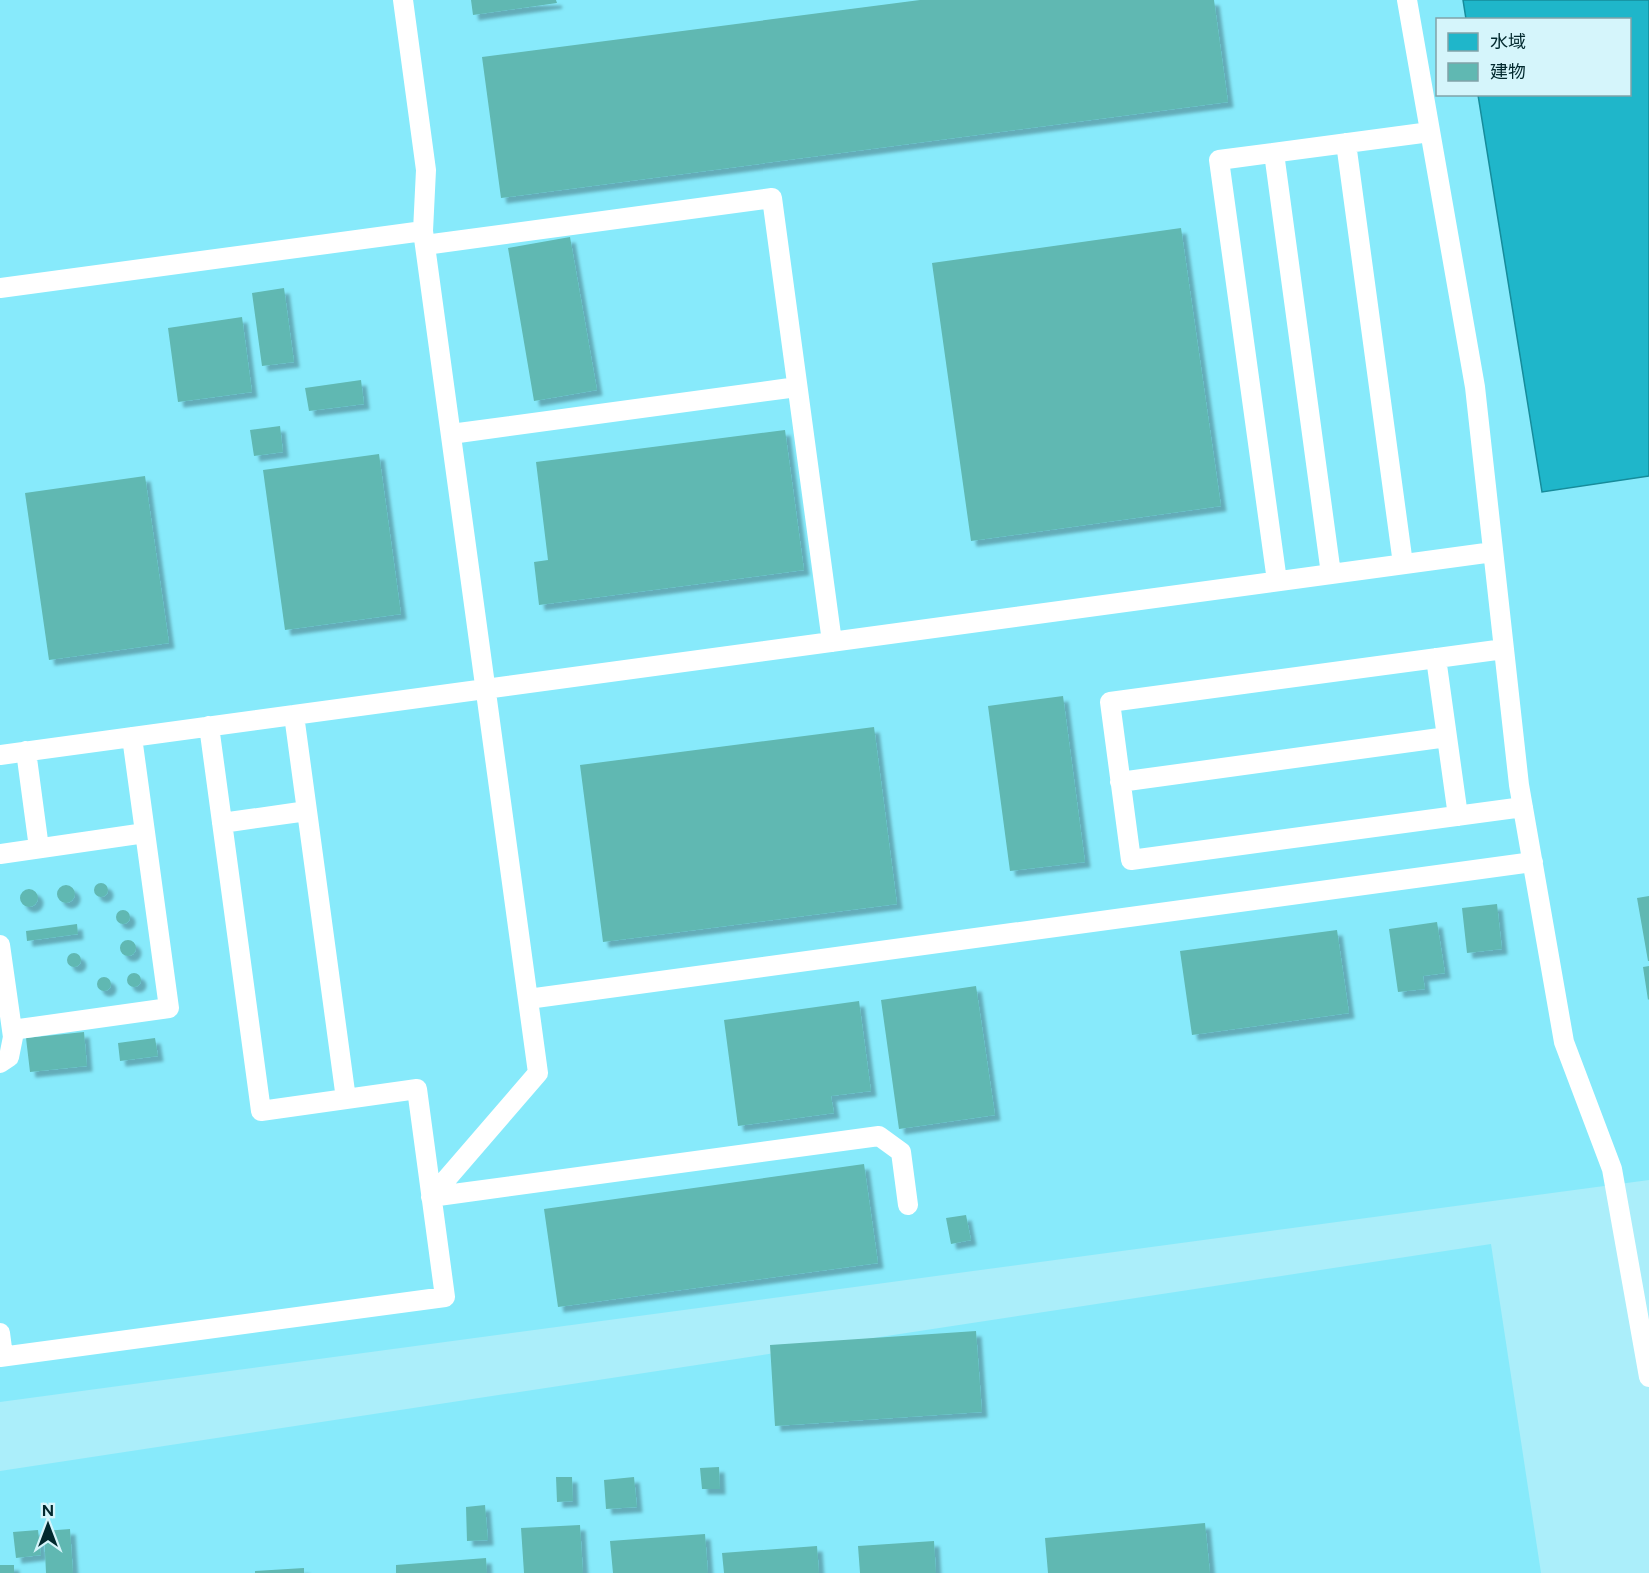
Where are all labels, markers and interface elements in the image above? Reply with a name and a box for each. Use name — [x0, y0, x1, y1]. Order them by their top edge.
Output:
legend — [1436, 18, 1631, 96]
text: 水域 — [1490, 31, 1526, 53]
text: 建物 — [1490, 61, 1526, 83]
north arrow — [18, 1495, 78, 1555]
text: N — [42, 1501, 54, 1520]

